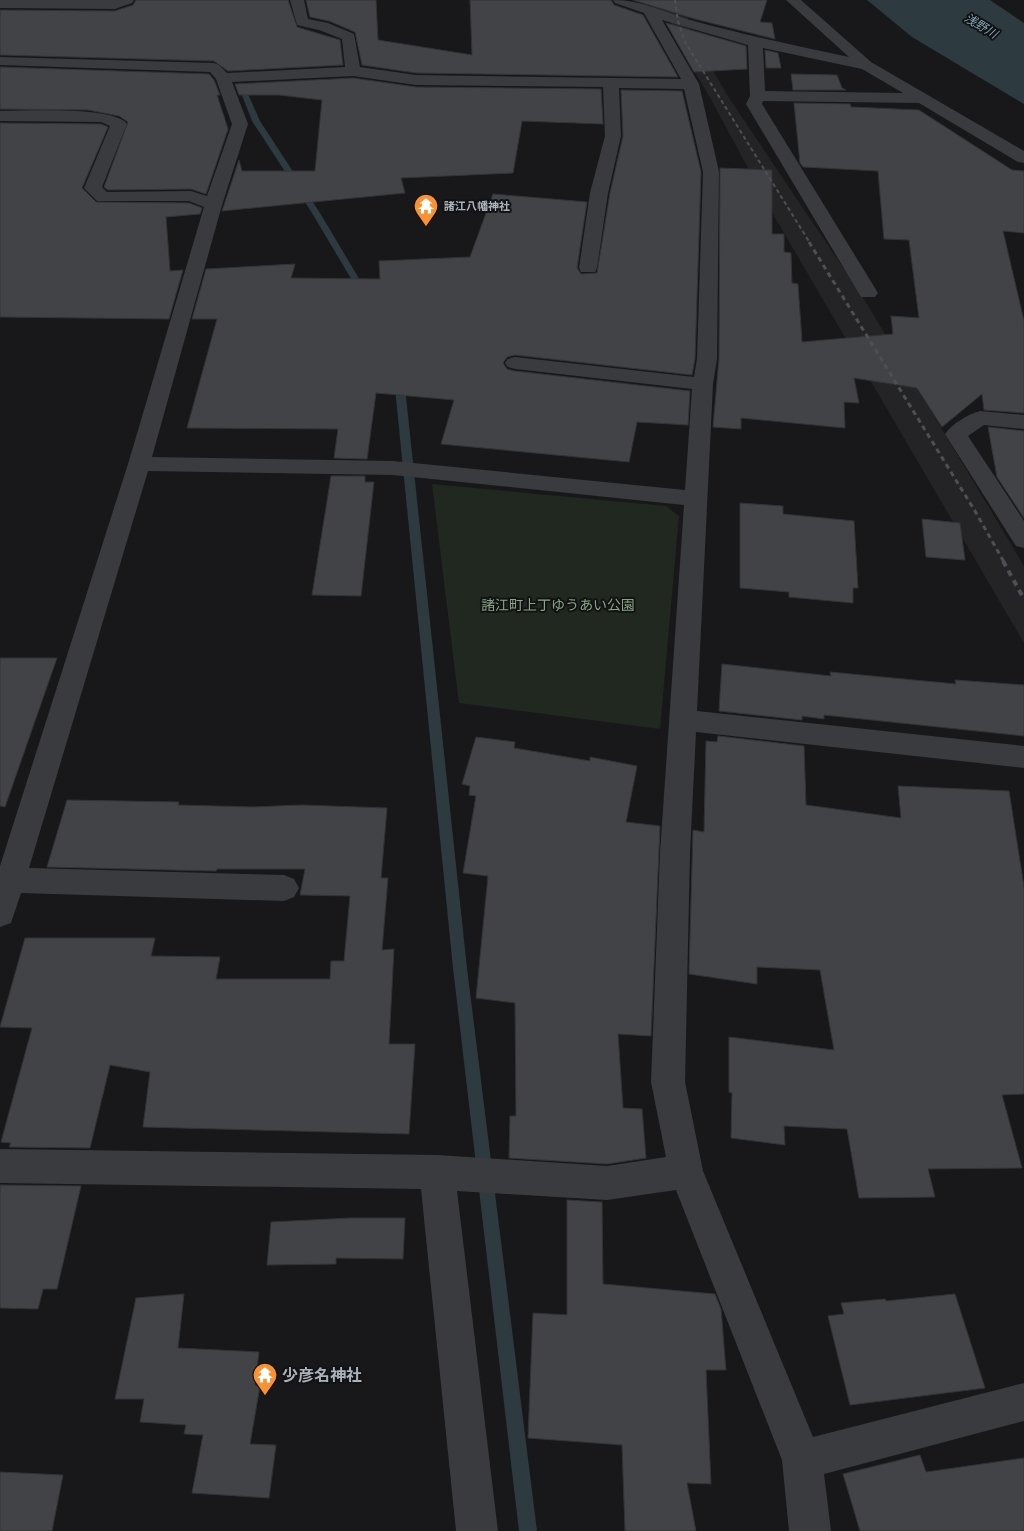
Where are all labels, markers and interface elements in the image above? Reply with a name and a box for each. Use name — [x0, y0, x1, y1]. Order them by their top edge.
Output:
water label: 浅野川 — [962, 11, 1002, 42]
temple icon: 諸江八幡神社 — [413, 193, 439, 227]
place label: 諸江八幡神社 — [444, 200, 510, 213]
park label: 諸江町上丁ゆうあい公園 — [481, 597, 635, 614]
temple icon: 少彦名神社 — [252, 1362, 278, 1396]
place label: 少彦名神社 — [282, 1366, 362, 1385]

